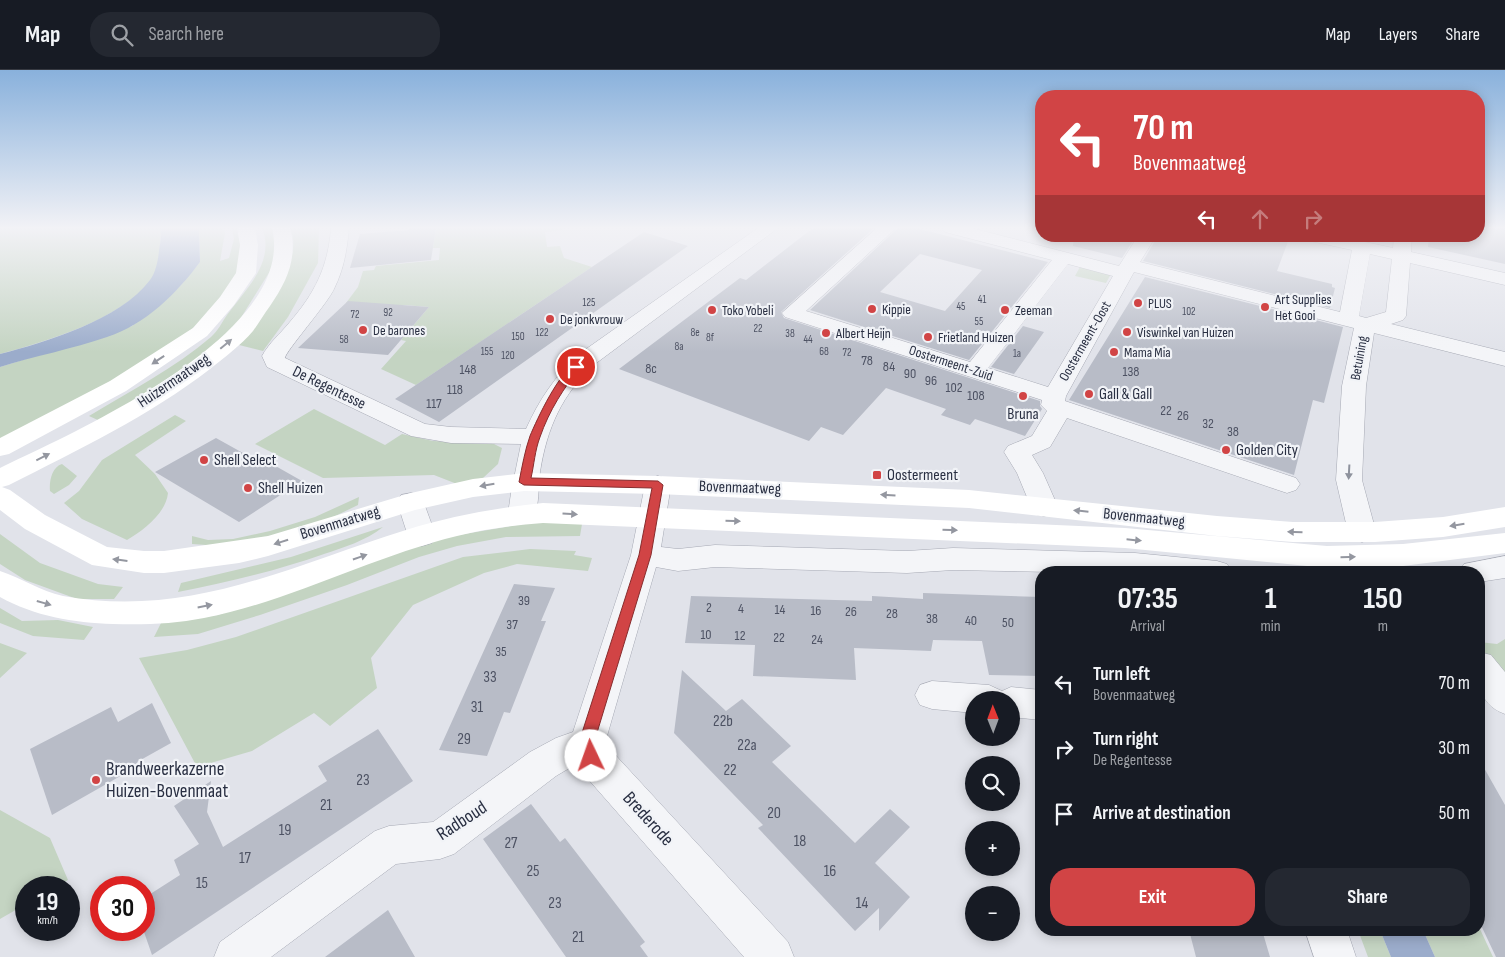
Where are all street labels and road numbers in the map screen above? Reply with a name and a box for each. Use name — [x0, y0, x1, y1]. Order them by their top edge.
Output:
street label: Oostermeent-Oost — [1055, 298, 1115, 384]
street label: Betuining — [1347, 334, 1371, 381]
street label: Oostermeent-Zuid — [907, 341, 995, 385]
street label: Huizermaatweg — [134, 350, 214, 412]
street label: De Regentesse — [289, 362, 369, 414]
street label: Bovenmaatweg — [699, 477, 781, 499]
street label: Bovenmaatweg — [298, 502, 382, 544]
street label: Bovenmaatweg — [1102, 504, 1186, 532]
street label: Brederode — [618, 787, 678, 851]
street label: Radboud — [433, 796, 491, 846]

